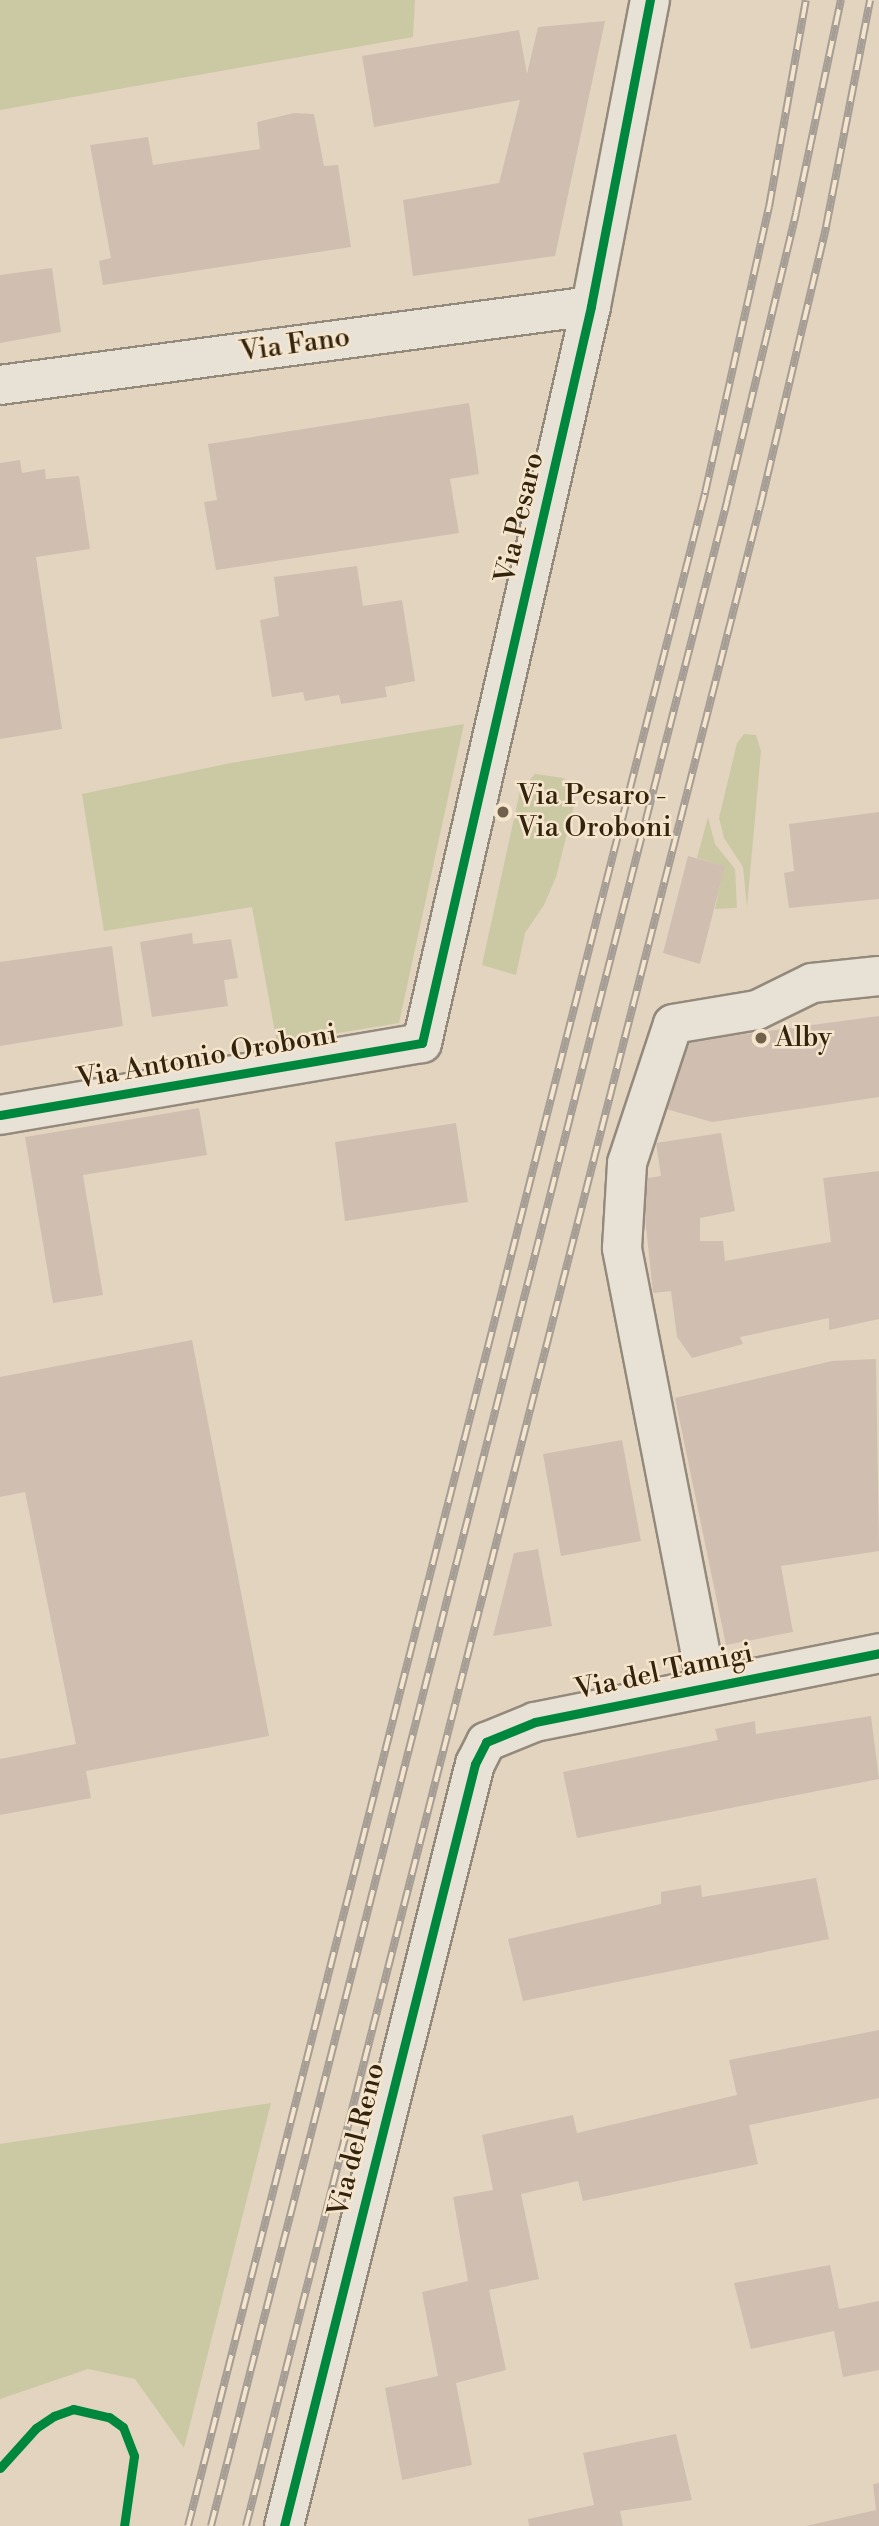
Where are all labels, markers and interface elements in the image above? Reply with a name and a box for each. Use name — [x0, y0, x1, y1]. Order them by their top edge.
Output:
street label: Via Fano — [238, 321, 352, 369]
street label: Via Pesaro — [489, 449, 551, 587]
place label: Via Pesaro - Via Oroboni — [517, 779, 672, 845]
marker: Via Pesaro - Via Oroboni — [495, 804, 511, 820]
street label: Via Antonio Oroboni — [74, 1018, 340, 1096]
place label: Alby — [775, 1021, 832, 1055]
marker: Alby — [753, 1030, 769, 1046]
street label: Via del Tamigi — [572, 1637, 756, 1707]
street label: Via del Reno — [322, 2060, 392, 2220]

